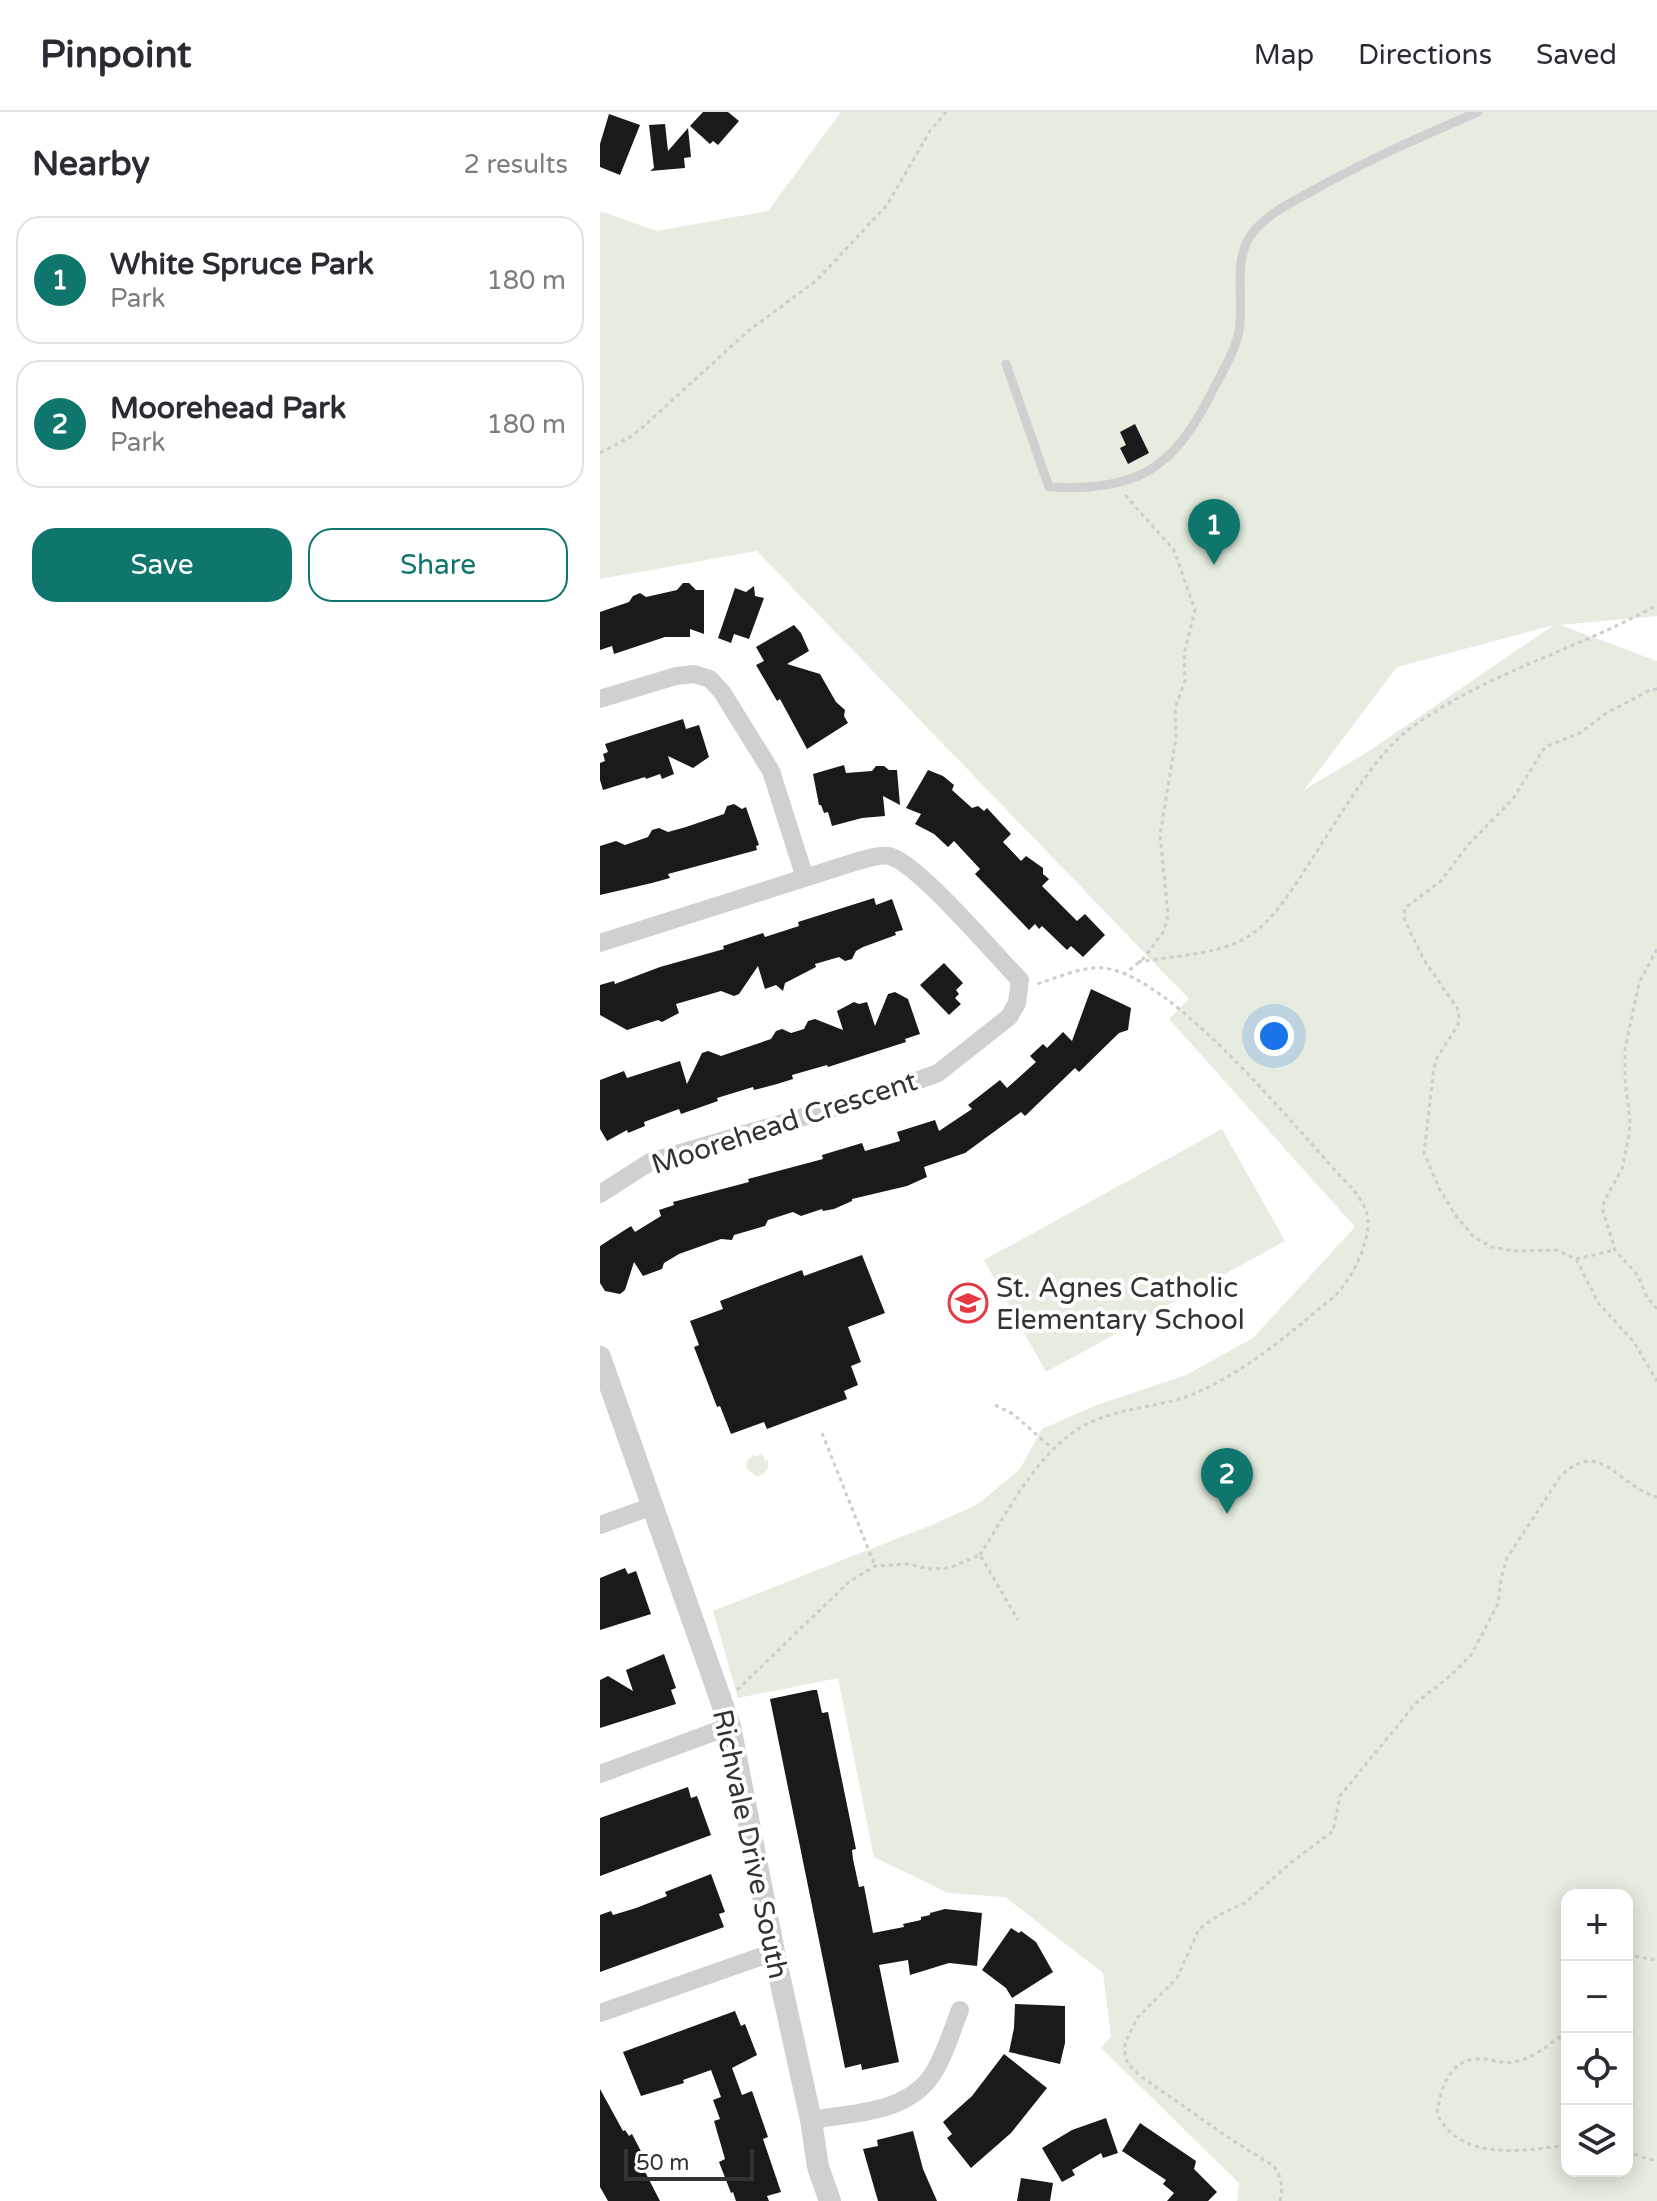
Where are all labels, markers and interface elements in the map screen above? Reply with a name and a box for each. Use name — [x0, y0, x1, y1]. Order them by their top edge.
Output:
text: Pinpoint — [40, 32, 192, 78]
text: Map — [1254, 38, 1314, 72]
text: Directions — [1358, 38, 1492, 72]
text: Saved — [1536, 38, 1617, 72]
text: Nearby — [32, 144, 150, 185]
text: 2 results — [463, 149, 568, 180]
text: White Spruce Park — [110, 246, 374, 283]
text: 1 — [52, 265, 68, 296]
text: 180 m — [486, 265, 566, 296]
text: Park — [110, 283, 166, 314]
text: Moorehead Park — [110, 390, 346, 427]
text: 2 — [52, 409, 68, 440]
text: 180 m — [486, 409, 566, 440]
text: Park — [110, 427, 166, 458]
pin: 1 — [1188, 499, 1240, 565]
button: Save — [32, 528, 292, 602]
button: Share — [308, 528, 568, 602]
your location — [1254, 1016, 1294, 1056]
street label: Moorehead Crescent — [647, 1064, 922, 1182]
place label: St. Agnes Catholic Elementary School — [996, 1271, 1245, 1337]
school or university icon: St. Agnes Catholic Elementary School — [947, 1282, 989, 1324]
pin: 2 — [1201, 1448, 1253, 1514]
street label: Richvale Drive South — [705, 1706, 795, 1982]
map controls — [1561, 1889, 1633, 2177]
button: + — [1561, 1889, 1633, 1961]
button: − — [1561, 1961, 1633, 2033]
button: locate — [1561, 2033, 1633, 2105]
button: layers — [1561, 2105, 1633, 2177]
scale bar — [624, 2145, 754, 2181]
text: 50 m — [636, 2150, 690, 2176]

